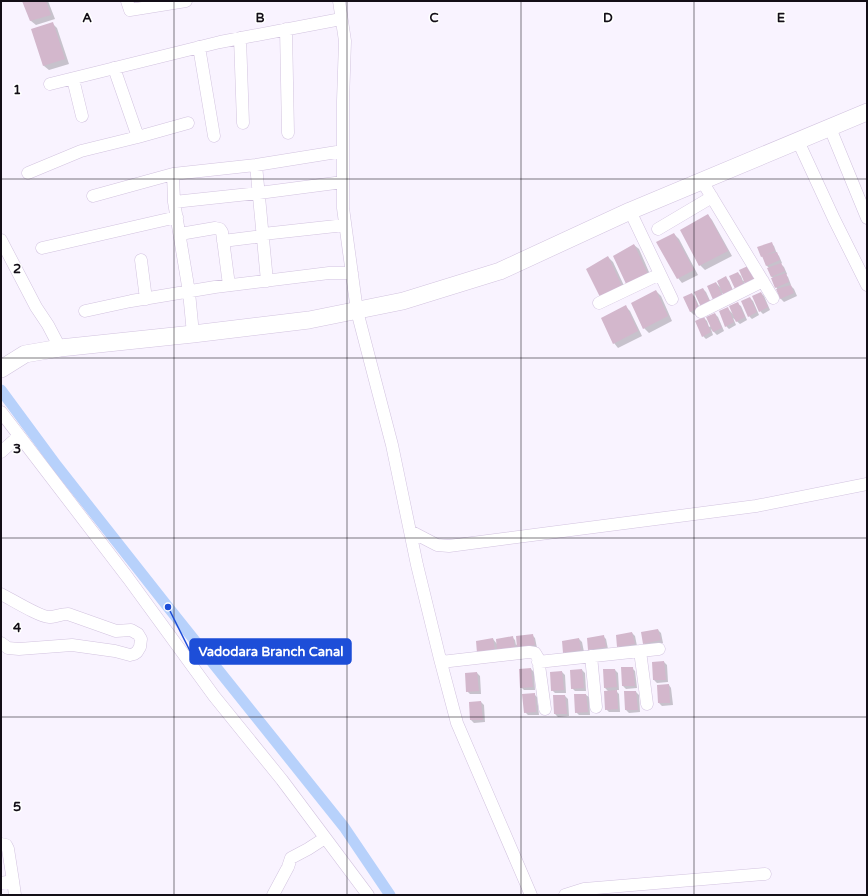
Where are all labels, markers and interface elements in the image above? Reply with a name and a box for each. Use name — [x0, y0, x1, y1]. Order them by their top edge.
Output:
text: A — [82, 10, 92, 26]
text: B — [255, 10, 265, 26]
text: C — [429, 10, 439, 26]
text: D — [603, 10, 613, 26]
text: E — [777, 10, 785, 26]
text: 1 — [13, 82, 21, 98]
text: 2 — [13, 261, 21, 277]
text: 3 — [13, 441, 21, 457]
text: 4 — [13, 620, 22, 636]
callout: Vadodara Branch Canal — [190, 639, 351, 664]
text: Vadodara Branch Canal — [198, 644, 344, 660]
text: 5 — [13, 799, 21, 815]

